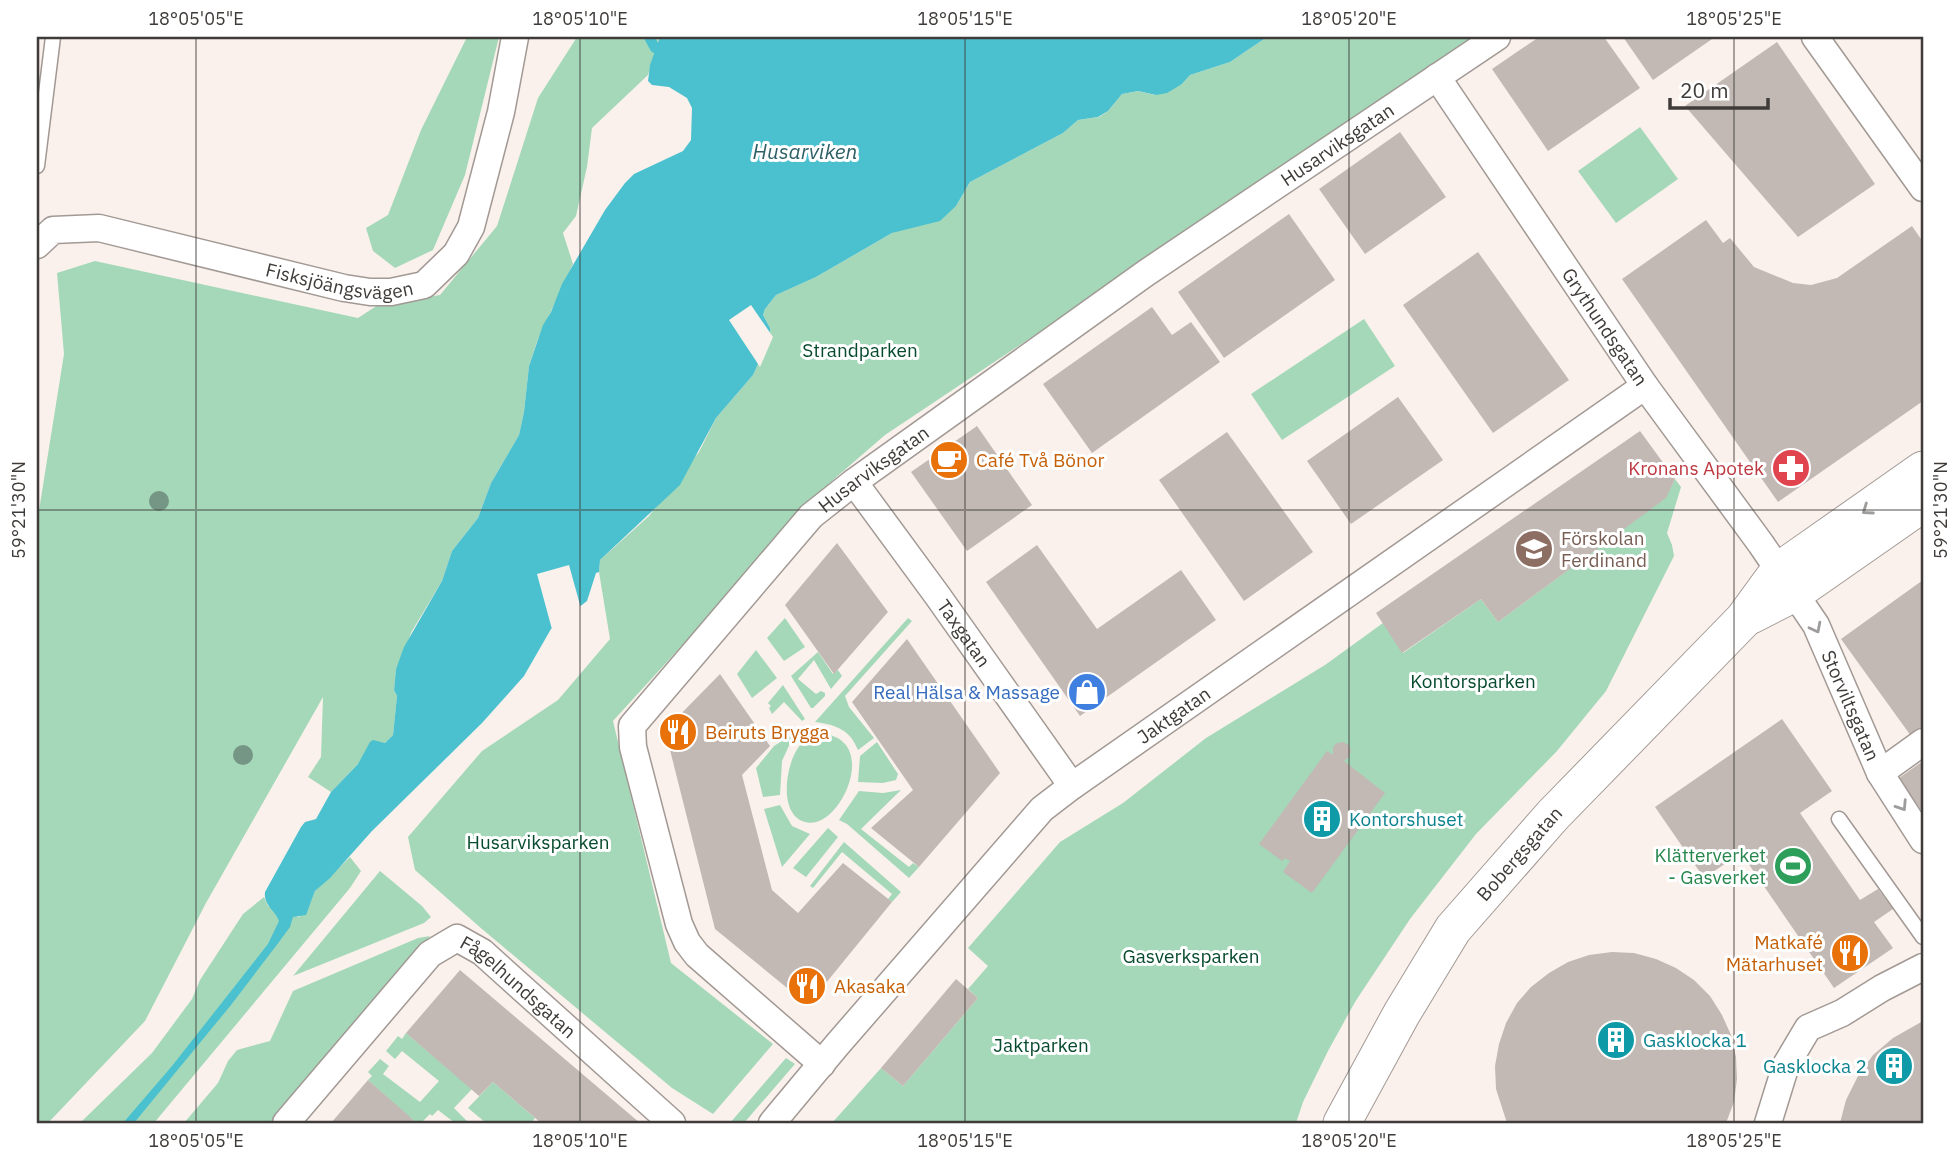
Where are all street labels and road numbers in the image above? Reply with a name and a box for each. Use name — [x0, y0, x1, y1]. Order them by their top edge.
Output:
street label: Husarviksgatan — [1276, 98, 1398, 191]
street label: Fisksjöängsvägen — [263, 257, 415, 304]
street label: Grythundsgatan — [1557, 263, 1653, 390]
street label: Husarviksgatan — [813, 420, 934, 518]
street label: Taxgatan — [932, 595, 996, 672]
street label: Storviltsgatan — [1816, 646, 1885, 764]
street label: Jaktgatan — [1132, 681, 1215, 749]
street label: Bobergsgatan — [1471, 801, 1567, 906]
street label: Fågelhundsgatan — [456, 930, 581, 1043]

